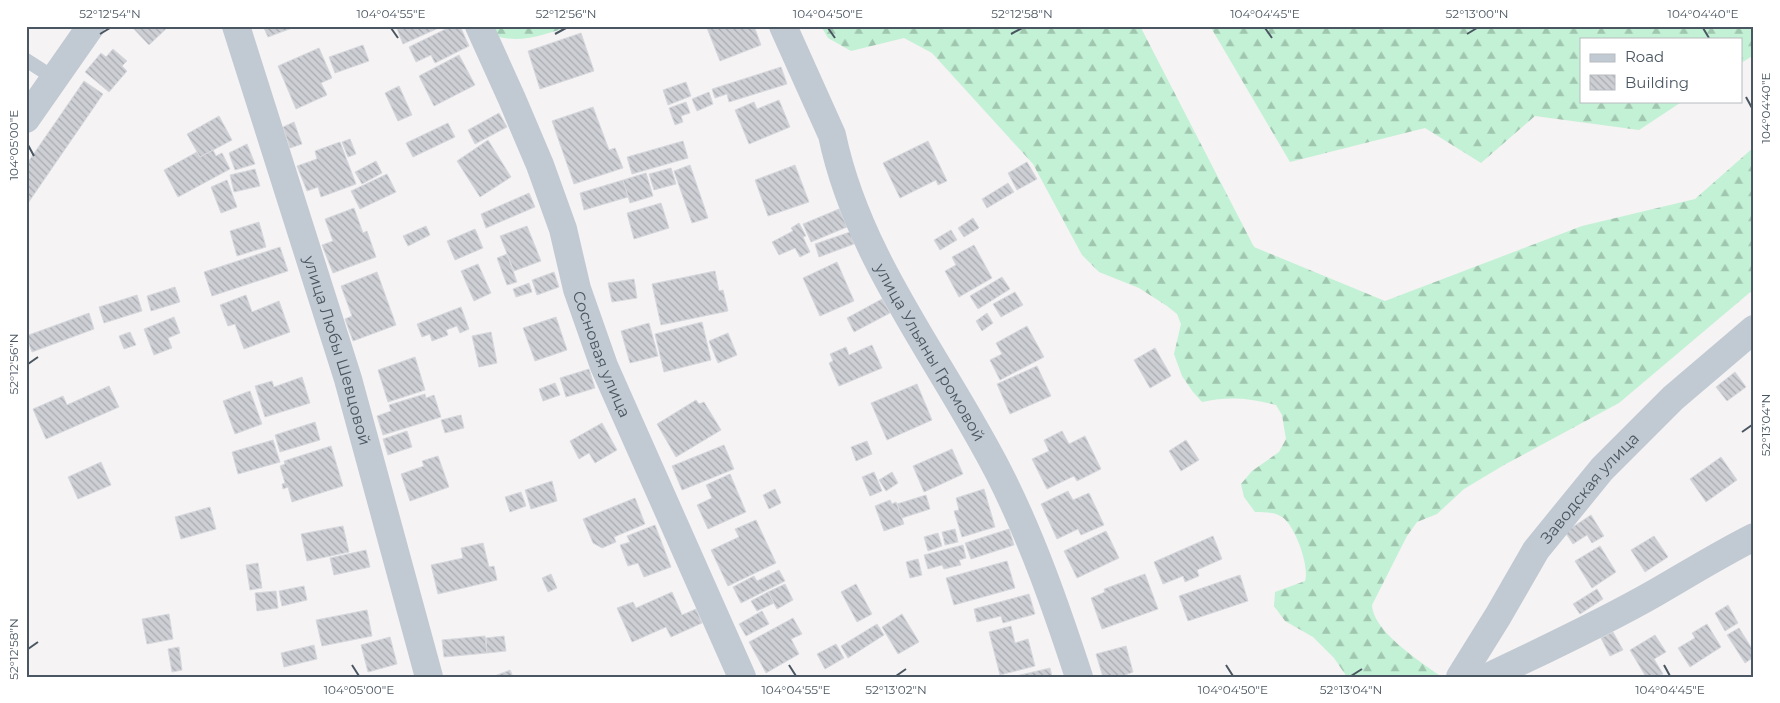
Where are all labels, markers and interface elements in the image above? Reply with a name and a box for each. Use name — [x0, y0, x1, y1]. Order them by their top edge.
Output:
text: 52°12'54"N — [79, 6, 141, 21]
text: 104°04'55"E — [357, 6, 425, 21]
text: 52°12'56"N — [536, 6, 597, 21]
text: 104°04'50"E — [793, 6, 863, 21]
text: 52°12'58"N — [991, 6, 1053, 21]
text: 104°04'45"E — [1230, 6, 1300, 21]
text: 52°13'00"N — [1446, 6, 1508, 21]
text: 104°04'40"E — [1668, 6, 1738, 21]
legend — [1580, 38, 1742, 102]
text: Road — [1625, 47, 1664, 66]
text: Building — [1625, 73, 1689, 92]
text: 104°04'40"E — [1758, 73, 1773, 143]
text: 104°05'00"E — [6, 110, 21, 180]
street label: улица Любы Шевцовой — [299, 252, 375, 447]
street label: улица Ульяны Громовой — [870, 259, 989, 444]
street label: Сосновая улица — [568, 288, 635, 420]
text: 52°12'56"N — [6, 334, 21, 395]
text: 52°13'04"N — [1758, 394, 1773, 456]
street label: Заводская улица — [1536, 429, 1643, 547]
text: 52°12'58"N — [6, 618, 21, 680]
text: 104°05'00"E — [324, 682, 394, 697]
text: 104°04'55"E — [762, 682, 830, 697]
text: 52°13'02"N — [865, 682, 927, 697]
text: 104°04'50"E — [1198, 682, 1268, 697]
text: 52°13'04"N — [1320, 682, 1382, 697]
text: 104°04'45"E — [1635, 682, 1705, 697]

